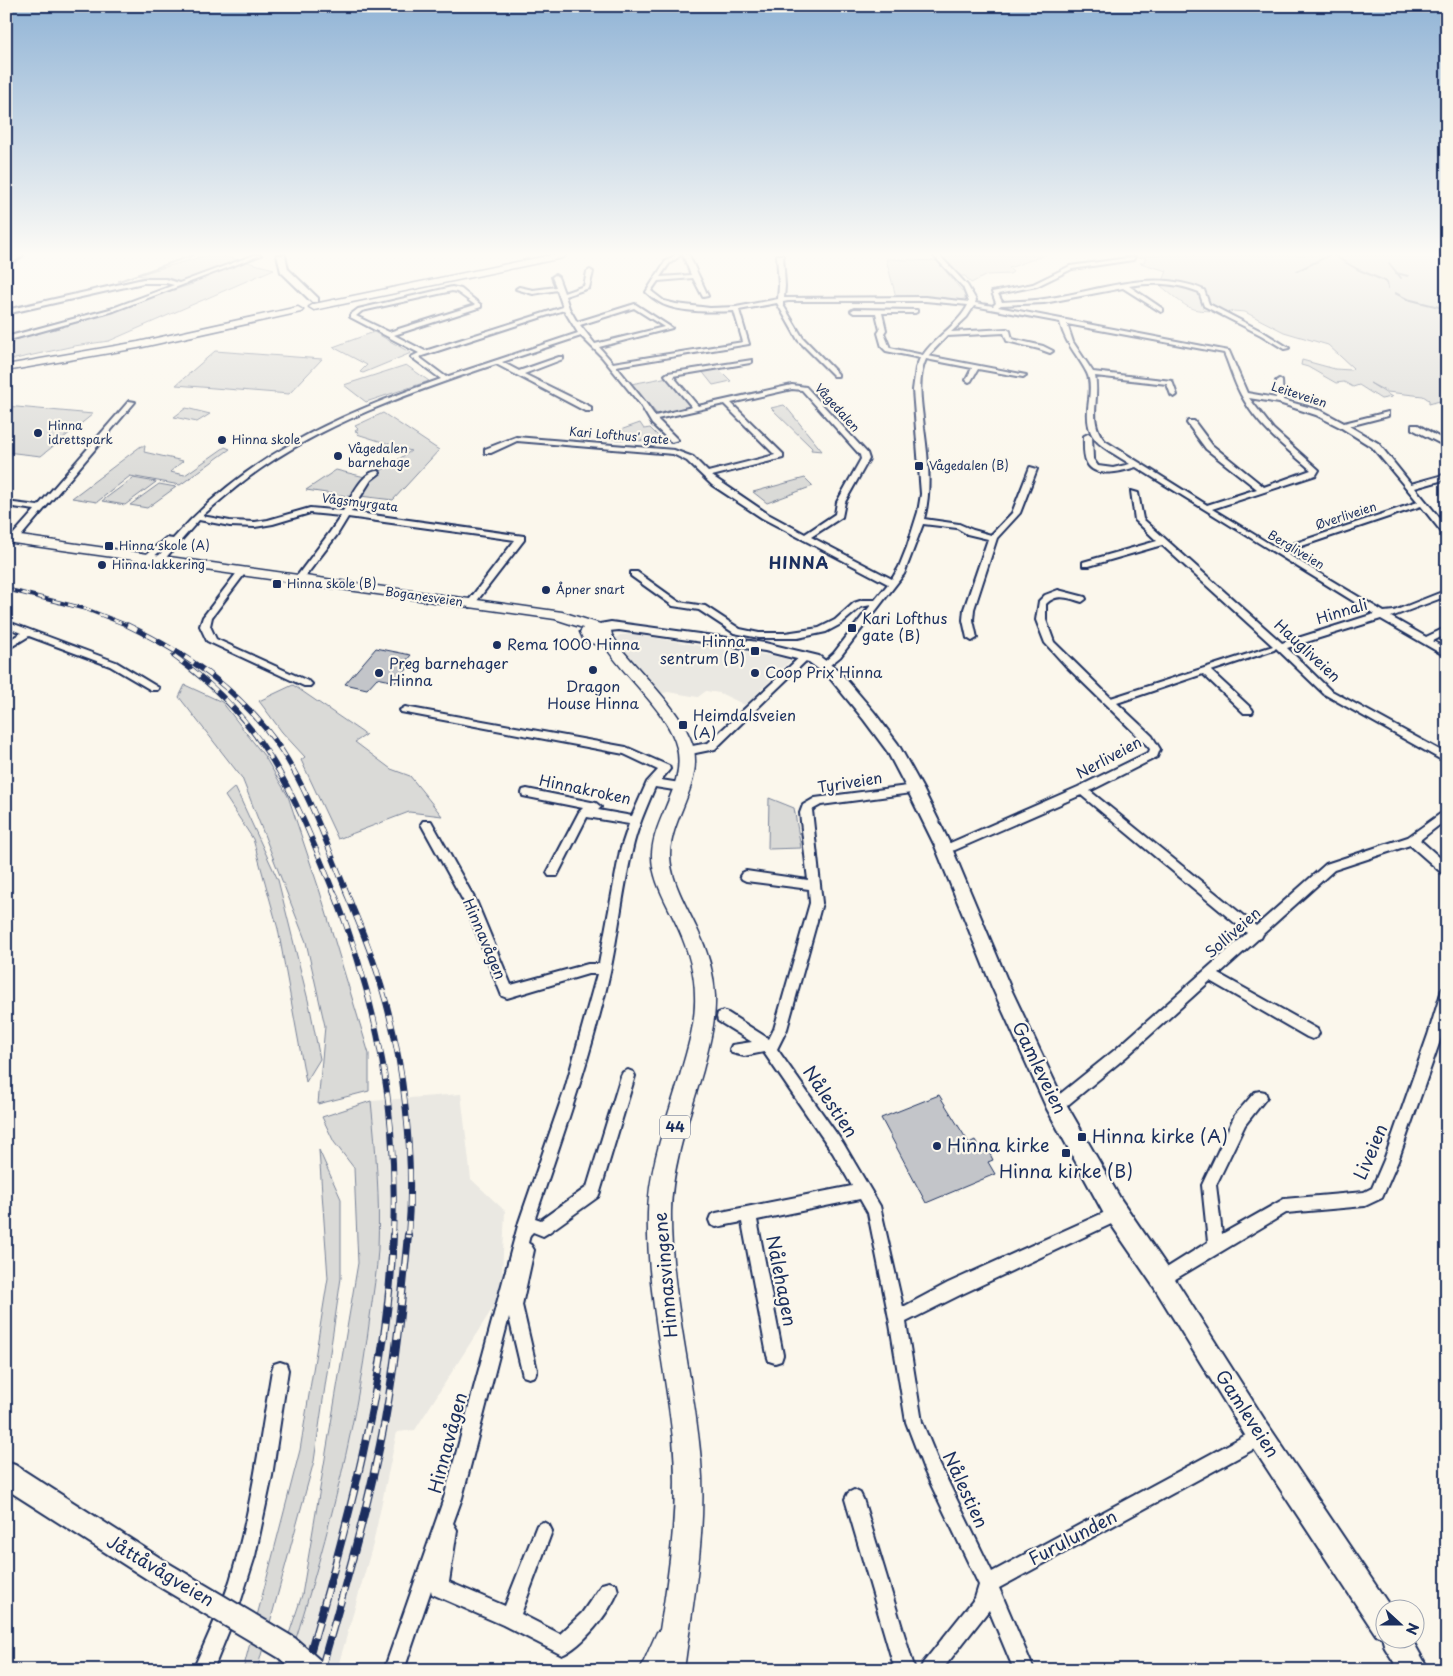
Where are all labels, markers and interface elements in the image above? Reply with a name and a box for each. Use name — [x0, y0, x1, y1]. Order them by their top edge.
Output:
street label: Leiteveien — [1269, 377, 1329, 411]
street label: Vågedalen — [811, 379, 864, 436]
place label: Hinna idrettspark — [48, 416, 113, 448]
street label: Kari Lofthus' gate — [568, 422, 670, 448]
marker: Hinna idrettspark — [32, 427, 44, 439]
place label: Hinna skole — [232, 430, 301, 448]
marker: Hinna skole — [216, 434, 228, 446]
place label: Vågedalen barnehage — [348, 439, 410, 471]
marker: Vågedalen barnehage — [332, 450, 344, 462]
place label: Vågedalen (B) — [929, 456, 1009, 474]
marker: Vågedalen (B) — [913, 460, 925, 472]
street label: Vågsmyrgata — [321, 488, 400, 516]
street label: Øverliveien — [1312, 497, 1379, 534]
street label: Bergliveien — [1265, 525, 1328, 573]
place label: Hinna skole (A) — [119, 536, 210, 554]
marker: Hinna skole (A) — [103, 540, 115, 552]
district label: HINNA — [769, 550, 829, 574]
place label: Hinna lakkering — [112, 555, 205, 573]
marker: Hinna lakkering — [96, 559, 108, 571]
place label: Hinna skole (B) — [287, 574, 376, 592]
marker: Hinna skole (B) — [271, 578, 283, 590]
place label: Åpner snart — [556, 580, 625, 598]
street label: Boganesveien — [384, 582, 464, 610]
marker: Åpner snart — [540, 584, 552, 596]
street label: Hinnali — [1313, 592, 1370, 629]
place label: Kari Lofthus gate (B) — [862, 606, 947, 646]
street label: Haugliveien — [1270, 613, 1346, 687]
marker: Kari Lofthus gate (B) — [846, 622, 858, 634]
place label: Hinna sentrum (B) — [660, 629, 746, 669]
place label: Rema 1000 Hinna — [507, 632, 640, 655]
marker: Rema 1000 Hinna — [491, 639, 503, 651]
marker: Hinna sentrum (B) — [749, 645, 761, 657]
place label: Preg barnehager Hinna — [389, 651, 508, 691]
place label: Coop Prix Hinna — [765, 660, 883, 683]
marker: Dragon House Hinna — [587, 664, 599, 676]
marker: Preg barnehager Hinna — [373, 667, 385, 679]
marker: Coop Prix Hinna — [749, 667, 761, 679]
place label: Dragon House Hinna — [547, 674, 639, 714]
place label: Heimdalsveien (A) — [693, 703, 796, 743]
marker: Heimdalsveien (A) — [677, 719, 689, 731]
street label: Nerliveien — [1071, 730, 1145, 784]
street label: Tyriveien — [816, 765, 884, 798]
street label: Hinnakroken — [537, 768, 633, 809]
street label: Hinnavågen — [458, 894, 513, 983]
street label: Solliveien — [1199, 901, 1265, 963]
street label: Gamleveien — [1006, 1017, 1074, 1118]
street label: Nålestien — [797, 1060, 865, 1143]
road number: 44 — [660, 1116, 690, 1138]
street label: Liveien — [1346, 1119, 1393, 1184]
place label: Hinna kirke (A) — [1092, 1122, 1228, 1149]
place label: Hinna kirke — [947, 1131, 1049, 1158]
marker: Hinna kirke (A) — [1076, 1131, 1088, 1143]
marker: Hinna kirke — [931, 1140, 943, 1152]
marker: Hinna kirke (B) — [1060, 1147, 1072, 1159]
place label: Hinna kirke (B) — [999, 1157, 1133, 1184]
street label: Hinnasvingene — [646, 1211, 683, 1339]
street label: Nålehagen — [760, 1233, 805, 1329]
street label: Gamleveien — [1210, 1364, 1287, 1462]
street label: Hinnavågen — [420, 1389, 473, 1496]
street label: Nålestien — [937, 1447, 996, 1532]
street label: Furulunden — [1023, 1502, 1121, 1571]
street label: Jåttåvågveien — [102, 1527, 220, 1613]
north arrow — [1376, 1598, 1426, 1648]
text: N — [1401, 1620, 1424, 1638]

